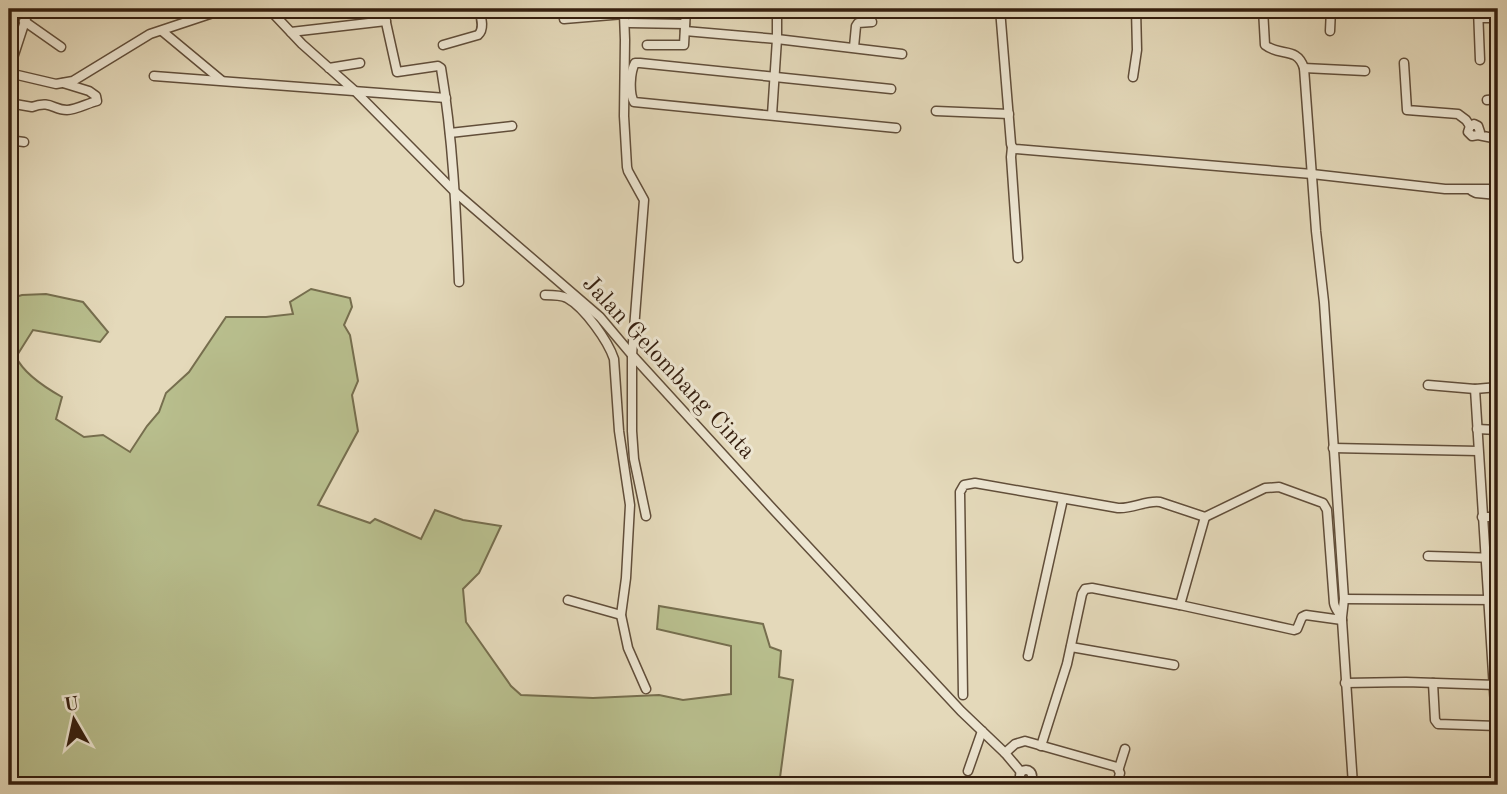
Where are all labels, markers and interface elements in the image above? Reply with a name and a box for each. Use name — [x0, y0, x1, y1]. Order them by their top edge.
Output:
street label: Jalan Gelombang Cinta — [577, 272, 759, 464]
north arrow — [38, 686, 108, 756]
text: U — [63, 695, 81, 716]

